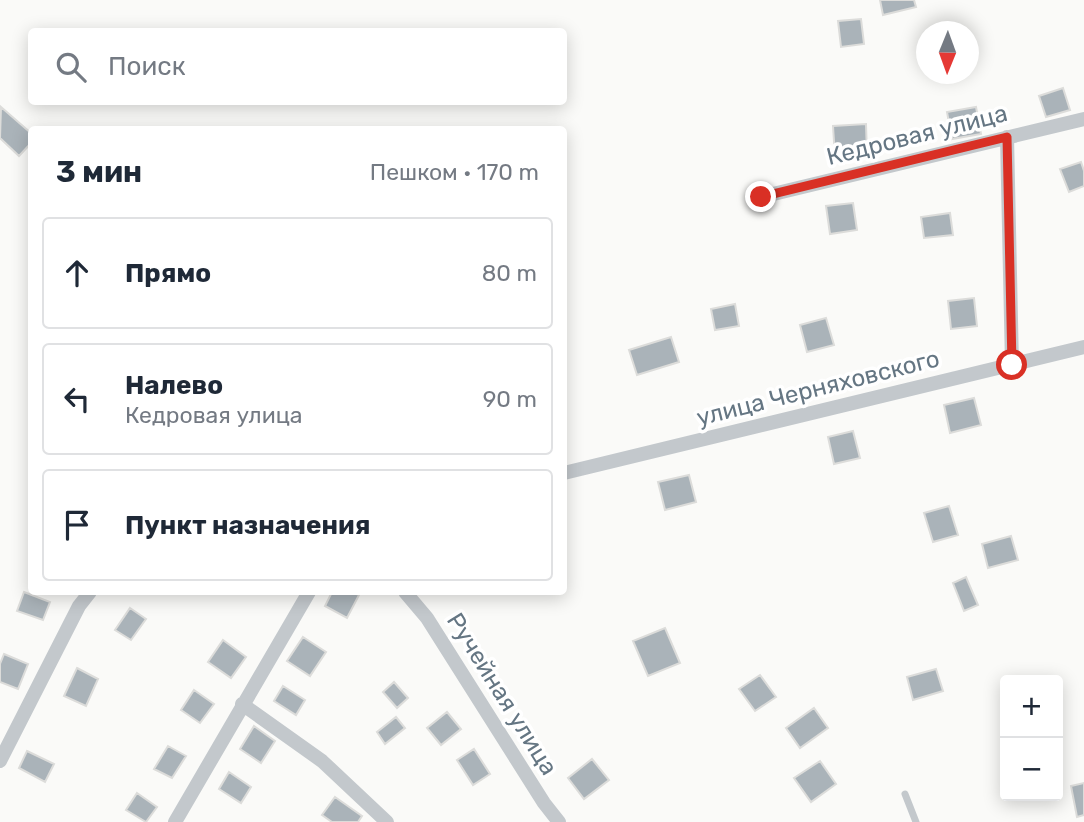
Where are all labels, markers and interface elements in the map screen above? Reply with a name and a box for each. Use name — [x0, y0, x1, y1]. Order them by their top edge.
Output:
north arrow — [916, 21, 979, 84]
search box — [28, 28, 567, 105]
icon: search — [52, 48, 90, 86]
text: Поиск — [108, 51, 186, 82]
street label: Кедровая улица — [824, 99, 1010, 171]
text: 3 мин — [56, 154, 142, 190]
text: Пешком · 170 m — [370, 158, 539, 186]
route end — [745, 181, 776, 212]
icon: ahead — [58, 254, 96, 292]
text: Прямо — [125, 258, 211, 289]
text: 80 m — [482, 259, 537, 287]
street label: улица Черняховского — [694, 344, 942, 432]
route start — [996, 349, 1027, 380]
text: Налево — [125, 370, 223, 401]
icon: left — [58, 380, 96, 418]
text: 90 m — [483, 385, 537, 413]
text: Кедровая улица — [125, 401, 303, 429]
icon: arrive — [58, 506, 96, 544]
text: Пункт назначения — [125, 510, 370, 541]
street label: Ручейная улица — [441, 608, 563, 780]
map controls — [1000, 675, 1063, 801]
button: + — [1000, 675, 1063, 738]
button: − — [1000, 738, 1063, 801]

